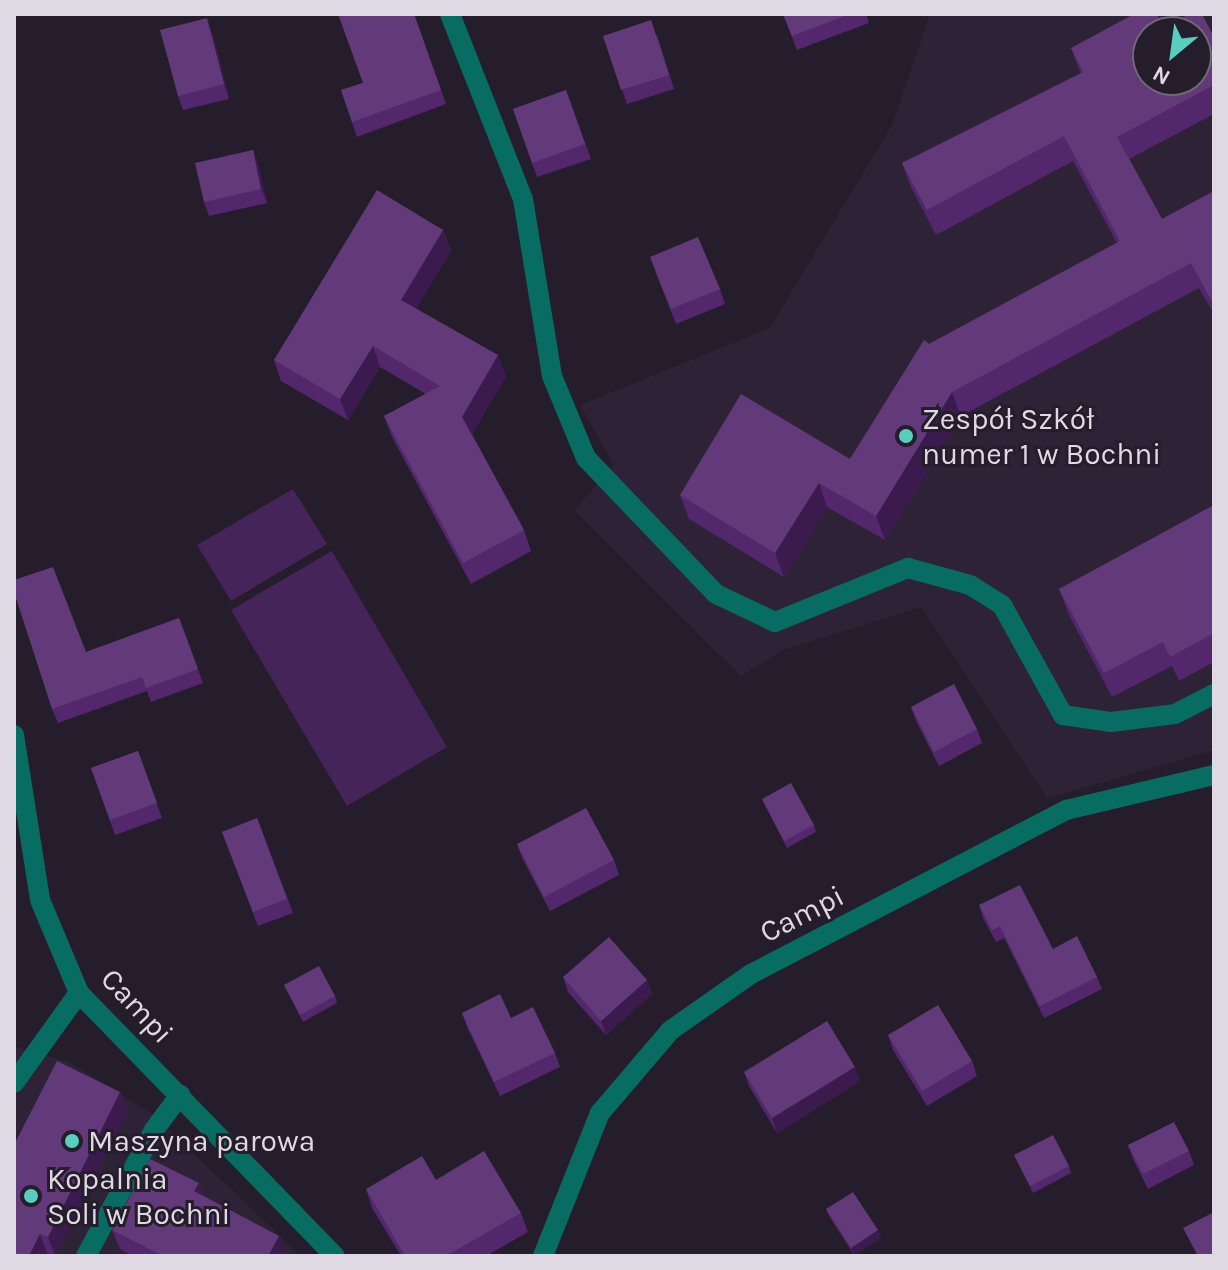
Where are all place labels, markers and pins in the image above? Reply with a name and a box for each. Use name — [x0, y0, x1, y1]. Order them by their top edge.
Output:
place label: Zespół Szkół numer 1 w Bochni — [922, 401, 1161, 472]
marker: Zespół Szkół numer 1 w Bochni — [897, 427, 915, 445]
place label: Maszyna parowa — [88, 1123, 315, 1159]
marker: Maszyna parowa — [63, 1132, 81, 1150]
place label: Kopalnia Soli w Bochni — [47, 1161, 231, 1232]
marker: Kopalnia Soli w Bochni — [22, 1187, 40, 1205]

